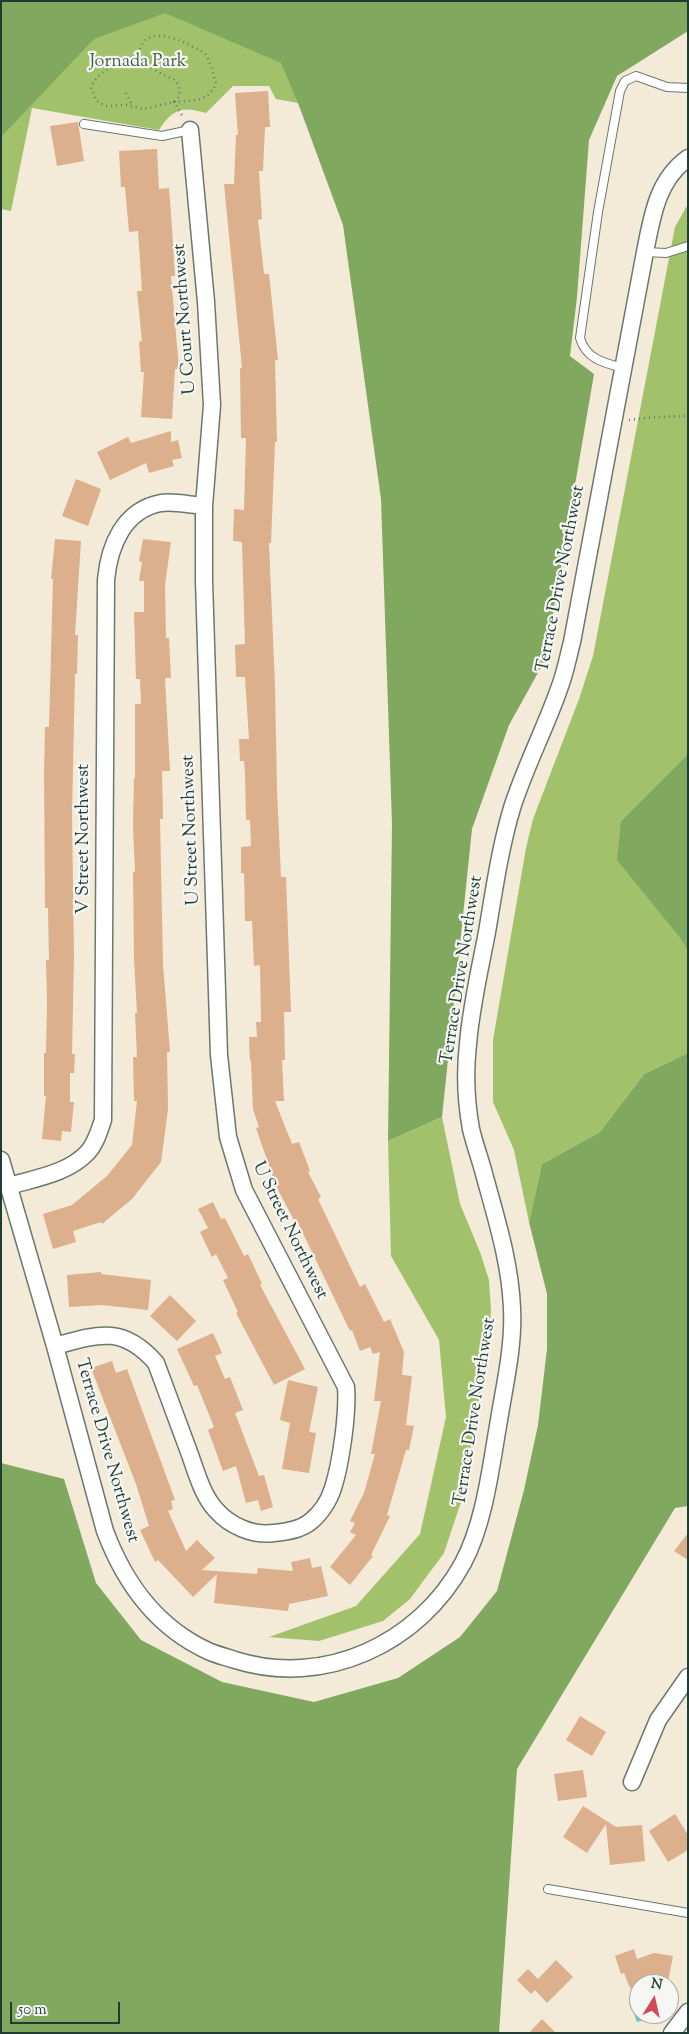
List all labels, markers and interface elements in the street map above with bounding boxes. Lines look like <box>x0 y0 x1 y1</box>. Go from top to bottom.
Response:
park label: Jornada Park <box>89 52 187 74</box>
street label: U Court Northwest <box>170 243 202 395</box>
street label: Terrace Drive Northwest <box>533 484 591 674</box>
street label: U Street Northwest <box>179 754 205 906</box>
street label: V Street Northwest <box>74 764 96 914</box>
street label: Terrace Drive Northwest <box>437 874 489 1066</box>
street label: U Street Northwest <box>246 1159 332 1303</box>
street label: Terrace Drive Northwest <box>450 1316 502 1508</box>
street label: Terrace Drive Northwest <box>69 1357 143 1545</box>
north arrow <box>629 1974 679 2024</box>
text: N <box>649 1974 664 1996</box>
scale bar <box>12 1992 122 2024</box>
text: 50 m <box>18 2000 47 2021</box>

